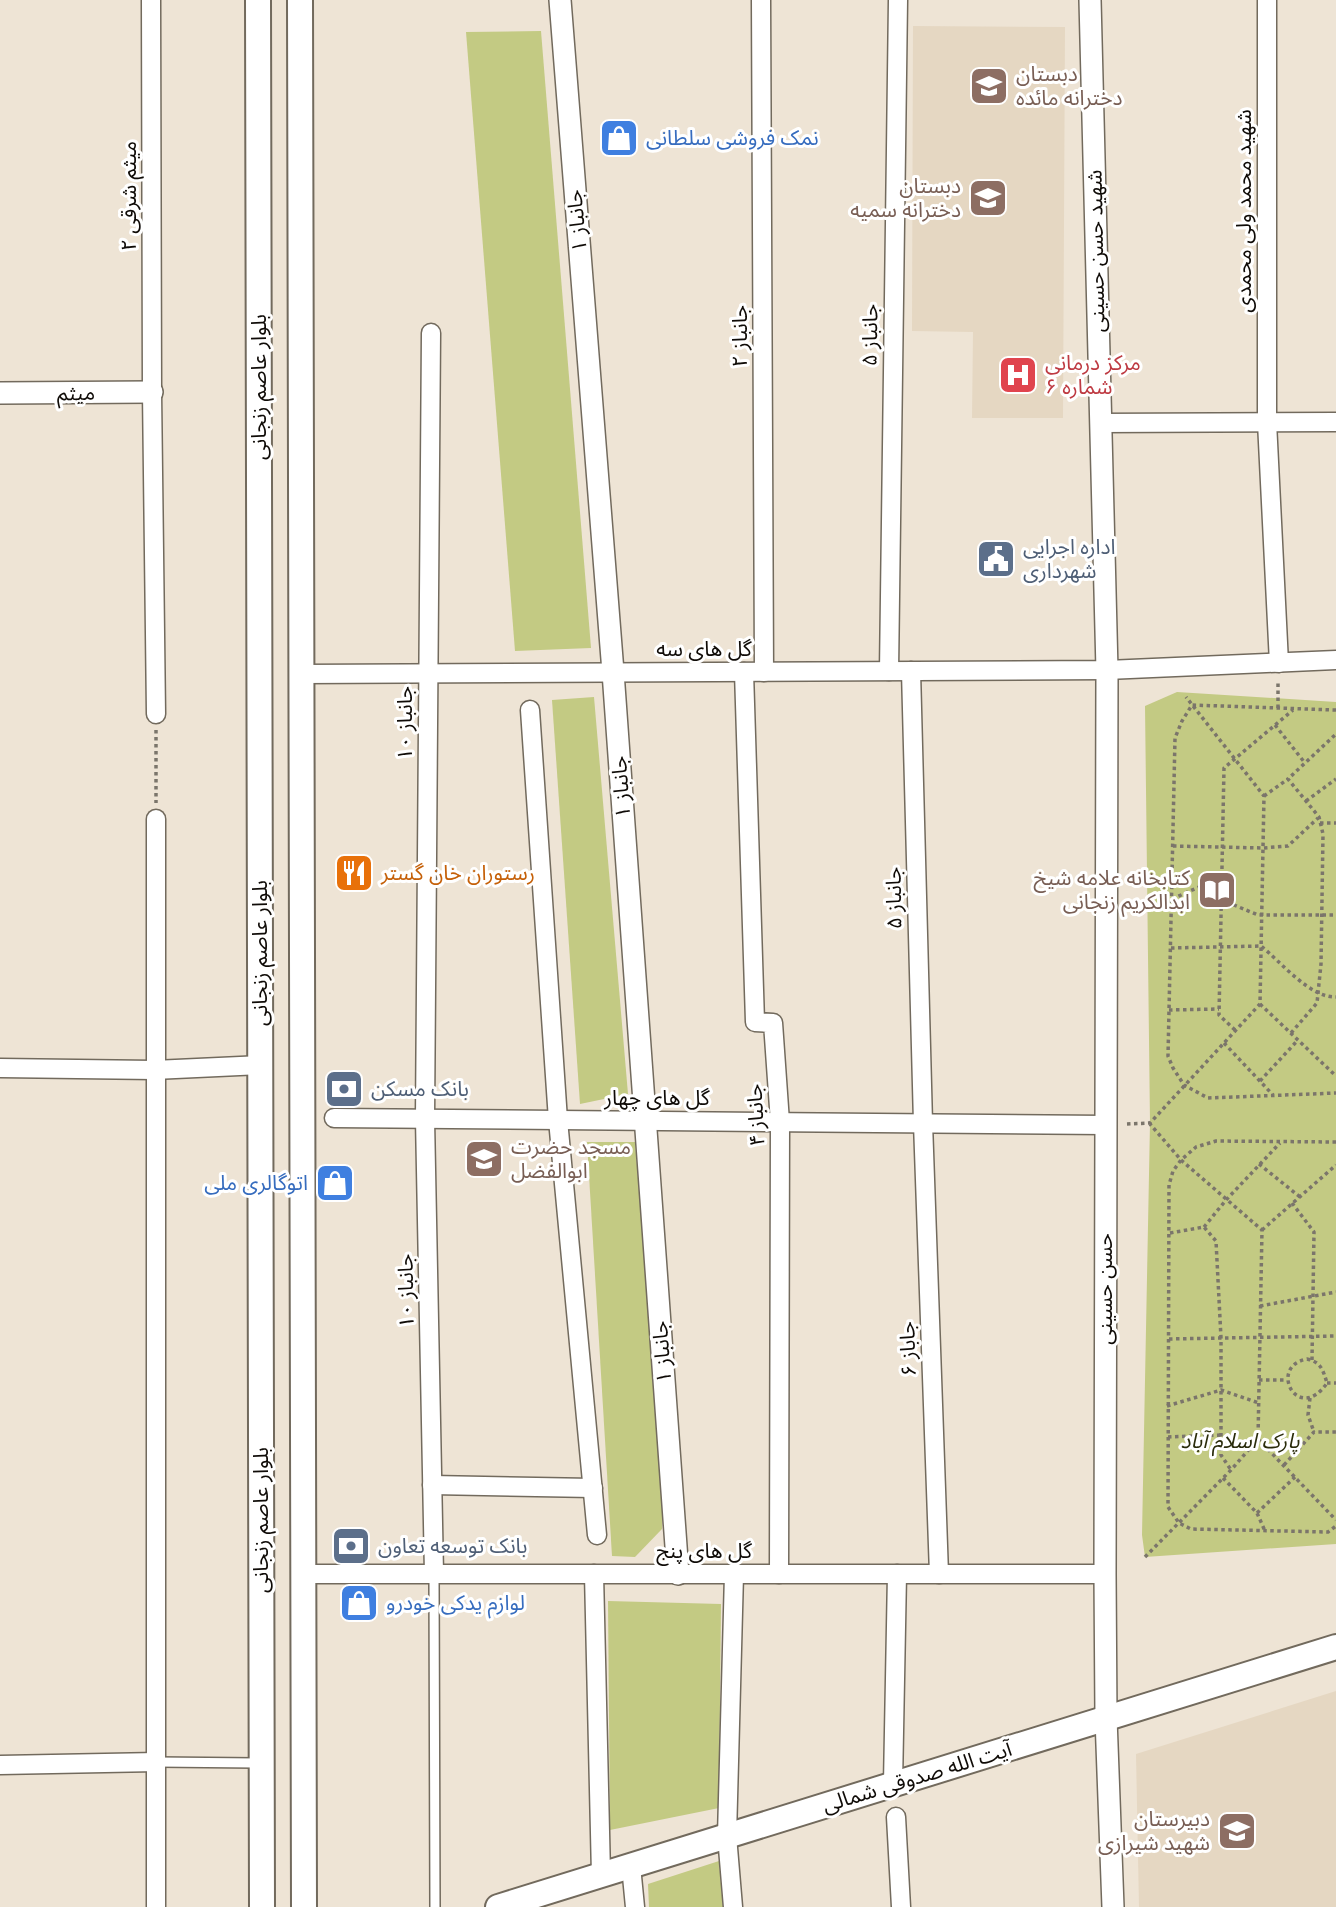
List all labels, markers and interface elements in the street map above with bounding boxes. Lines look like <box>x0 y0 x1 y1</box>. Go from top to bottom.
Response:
place label: دبستان دخترانه مائده <box>1016 62 1123 110</box>
school or university icon: دبستان دخترانه مائده <box>968 65 1010 107</box>
street label: شهید محمد ولی محمدی <box>1232 109 1256 313</box>
shop icon: نمک فروشی سلطانی <box>598 117 640 159</box>
place label: نمک فروشی سلطانی <box>646 126 819 150</box>
street label: میثم شرقی ۲ <box>117 141 144 251</box>
street label: شهید حسن حسینی <box>1083 169 1109 333</box>
place label: دبستان دخترانه سمیه <box>850 174 961 222</box>
school or university icon: دبستان دخترانه سمیه <box>967 177 1009 219</box>
street label: جانباز ۱ <box>562 189 592 253</box>
street label: جانباز ۵ <box>857 304 883 366</box>
street label: جانباز ۲ <box>728 305 752 367</box>
street label: بلوار عاصم زنجانی <box>247 314 274 460</box>
place label: مرکز درمانی شماره ۶ <box>1045 351 1141 399</box>
hospital icon: مرکز درمانی شماره ۶ <box>997 354 1039 396</box>
street label: میثم <box>57 381 96 408</box>
place label: اداره اجرایی شهرداری <box>1023 535 1116 583</box>
public building icon: اداره اجرایی شهرداری <box>975 538 1017 580</box>
street label: گل های سه <box>656 637 752 661</box>
street label: جانباز ۱۰ <box>393 686 417 760</box>
street label: جانباز ۱ <box>607 755 635 819</box>
restaurant icon: رستوران خان گستر <box>333 852 375 894</box>
place label: رستوران خان گستر <box>380 861 535 885</box>
place label: کتابخانه علامه شیخ ابدالکریم زنجانی <box>1034 866 1190 917</box>
street label: جانباز ۵ <box>881 867 907 929</box>
library icon: کتابخانه علامه شیخ ابدالکریم زنجانی <box>1196 869 1238 911</box>
street label: بلوار عاصم زنجانی <box>248 880 275 1026</box>
bank icon: بانک مسکن <box>323 1068 365 1110</box>
place label: بانک مسکن <box>371 1077 469 1101</box>
street label: جانباز ۴ <box>742 1083 770 1147</box>
street label: گل های چهار <box>603 1086 710 1111</box>
place label: مسجد حضرت ابوالفضل <box>511 1135 631 1183</box>
school or university icon: مسجد حضرت ابوالفضل <box>463 1138 505 1180</box>
shop icon: اتوگالری ملی <box>314 1162 356 1204</box>
place label: اتوگالری ملی <box>204 1171 308 1195</box>
street label: حسن حسینی <box>1093 1233 1117 1345</box>
street label: جانباز ۱۰ <box>393 1254 419 1328</box>
street label: جانباز ۱ <box>648 1320 676 1384</box>
street label: جاباز ۶ <box>895 1321 921 1377</box>
park label: پارک اسلام آباد <box>1180 1429 1300 1457</box>
street label: بلوار عاصم زنجانی <box>249 1447 276 1593</box>
bank icon: بانک توسعه تعاون <box>330 1525 372 1567</box>
place label: بانک توسعه تعاون <box>378 1534 527 1558</box>
street label: گل های پنج <box>656 1539 752 1566</box>
shop icon: لوازم یدکی خودرو <box>338 1582 380 1624</box>
place label: لوازم یدکی خودرو <box>386 1591 525 1619</box>
street label: آیت الله صدوقی شمالی <box>819 1736 1015 1817</box>
place label: دبیرستان شهید شیرازی <box>1098 1807 1210 1855</box>
school or university icon: دبیرستان شهید شیرازی <box>1216 1810 1258 1852</box>

